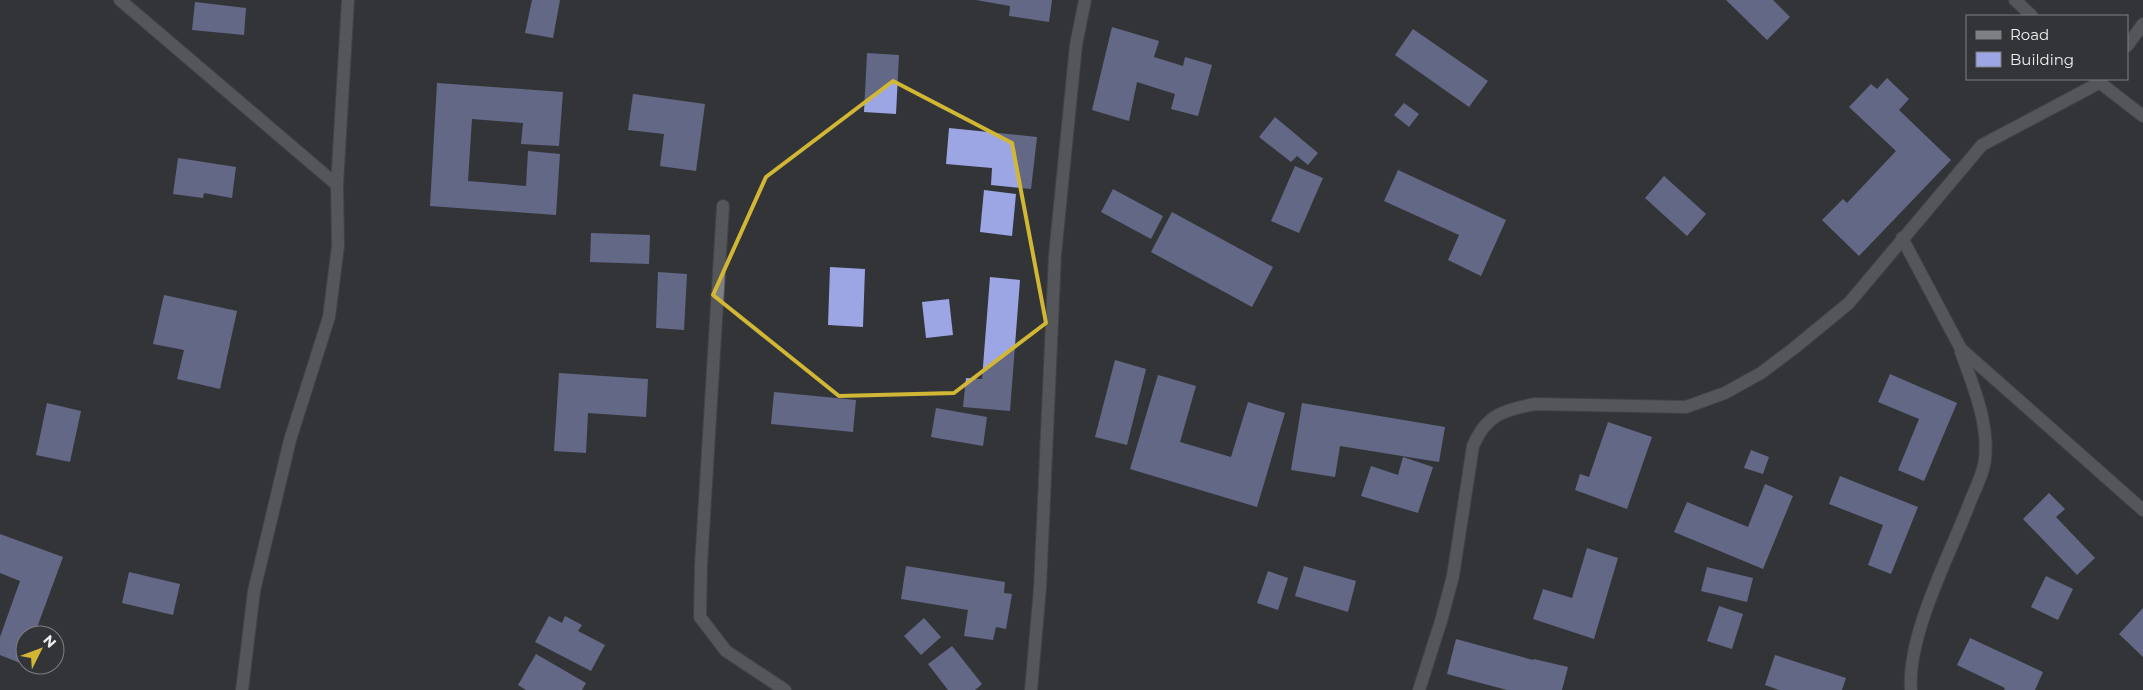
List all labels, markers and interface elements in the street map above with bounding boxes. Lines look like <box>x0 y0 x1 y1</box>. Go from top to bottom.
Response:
legend <box>1966 15 2128 80</box>
text: Road <box>2010 25 2049 44</box>
text: Building <box>2010 50 2074 69</box>
north arrow <box>15 625 65 675</box>
text: N <box>39 631 60 652</box>

